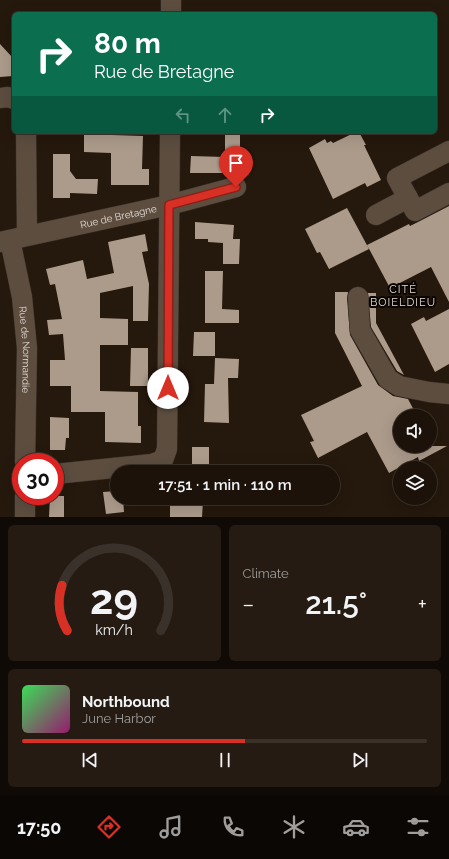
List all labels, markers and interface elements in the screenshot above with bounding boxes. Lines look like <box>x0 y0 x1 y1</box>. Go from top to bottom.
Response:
text: 80 m <box>94 27 161 60</box>
icon: right <box>28 28 80 80</box>
text: Rue de Bretagne <box>94 61 234 82</box>
icon: left <box>172 104 194 126</box>
icon: ahead <box>214 104 236 126</box>
icon: right <box>256 104 278 126</box>
pin <box>219 146 253 187</box>
icon: arrive <box>225 152 247 174</box>
street label: Rue de Bretagne <box>79 203 158 230</box>
district label: CITÉ BOIELDIEU <box>370 282 436 309</box>
street label: Rue de Normandie <box>17 306 32 393</box>
position arrow <box>147 367 189 409</box>
map controls <box>393 409 437 505</box>
button: sound <box>393 409 437 453</box>
speed limit sign: 30 <box>12 453 64 505</box>
button: layers <box>393 461 437 505</box>
text: 17:51 · 1 min · 110 m <box>158 476 292 494</box>
text: Climate <box>243 566 289 581</box>
text: 29 <box>90 575 138 624</box>
text: 21.5° <box>305 586 367 621</box>
text: − <box>243 591 254 617</box>
text: + <box>418 591 427 617</box>
text: km/h <box>95 622 133 638</box>
text: Northbound <box>82 693 170 711</box>
text: June Harbor <box>82 711 156 726</box>
icon: previous <box>79 749 101 771</box>
icon: pause <box>214 749 236 771</box>
icon: next <box>349 749 371 771</box>
icon: directions <box>95 813 123 841</box>
icon: music <box>157 813 185 841</box>
icon: phone <box>219 813 247 841</box>
icon: climate <box>280 813 308 841</box>
icon: car <box>342 813 370 841</box>
icon: filters <box>404 813 432 841</box>
text: 17:50 <box>17 817 61 838</box>

